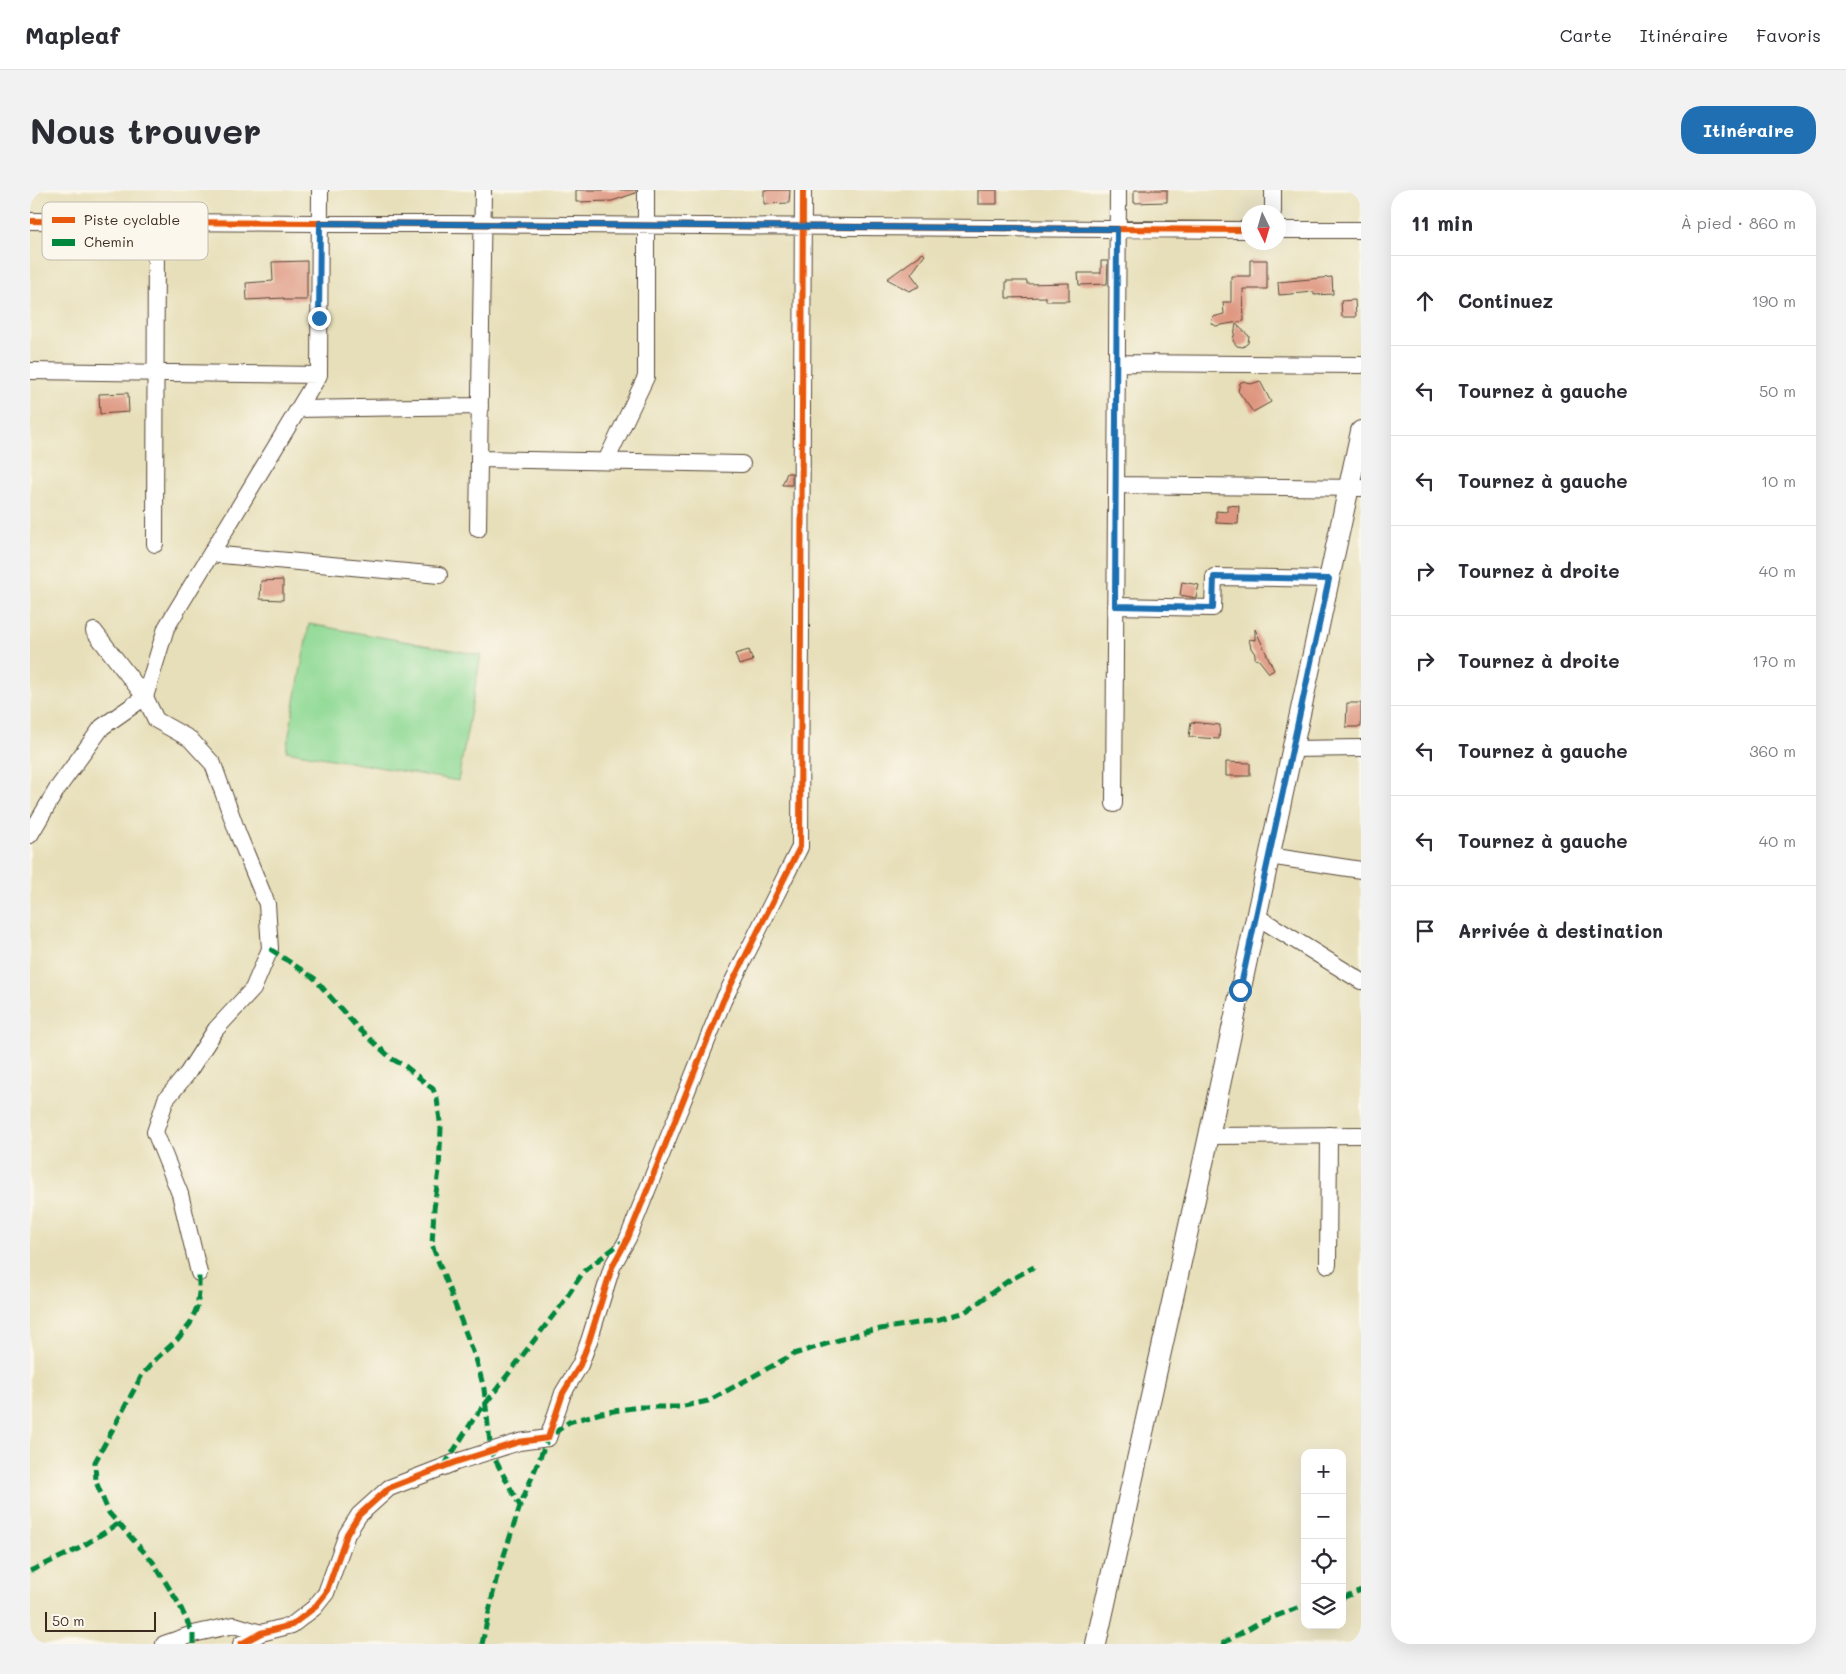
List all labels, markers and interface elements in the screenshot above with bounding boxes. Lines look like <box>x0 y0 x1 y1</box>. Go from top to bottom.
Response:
text: Mapleaf <box>25 19 120 50</box>
text: Carte <box>1560 23 1612 47</box>
text: Itinéraire <box>1640 23 1728 47</box>
text: Favoris <box>1756 23 1821 47</box>
button: Itinéraire <box>1681 106 1816 154</box>
text: Nous trouver <box>30 107 261 153</box>
legend <box>42 202 208 260</box>
north arrow <box>1241 205 1286 250</box>
text: 11 min <box>1411 209 1473 236</box>
text: Piste cyclable <box>84 210 180 229</box>
text: À pied · 860 m <box>1681 212 1796 233</box>
text: Chemin <box>84 232 134 251</box>
icon: ahead <box>1411 287 1439 315</box>
text: Continuez <box>1458 288 1553 313</box>
text: 190 m <box>1752 290 1796 311</box>
route end <box>308 307 331 330</box>
icon: left <box>1411 377 1439 405</box>
text: Tournez à gauche <box>1458 378 1627 403</box>
text: 50 m <box>1759 380 1796 401</box>
icon: left <box>1411 467 1439 495</box>
text: Tournez à gauche <box>1458 468 1627 493</box>
text: 10 m <box>1761 470 1796 491</box>
icon: right <box>1411 557 1439 585</box>
text: Tournez à droite <box>1458 558 1620 583</box>
text: 40 m <box>1759 560 1796 581</box>
icon: right <box>1411 647 1439 675</box>
text: Tournez à droite <box>1458 648 1620 673</box>
text: 170 m <box>1752 650 1796 671</box>
icon: left <box>1411 737 1439 765</box>
text: Tournez à gauche <box>1458 738 1627 763</box>
text: 360 m <box>1749 740 1796 761</box>
icon: left <box>1411 827 1439 855</box>
text: Tournez à gauche <box>1458 828 1627 853</box>
text: 40 m <box>1759 830 1796 851</box>
icon: arrive <box>1411 917 1439 945</box>
text: Arrivée à destination <box>1458 918 1663 943</box>
route start <box>1229 979 1252 1002</box>
map controls <box>1301 1449 1346 1629</box>
button: + <box>1301 1449 1346 1494</box>
button: − <box>1301 1494 1346 1539</box>
button: locate <box>1301 1539 1346 1584</box>
button: layers <box>1301 1584 1346 1629</box>
scale bar <box>45 1609 156 1632</box>
text: 50 m <box>52 1611 84 1630</box>

